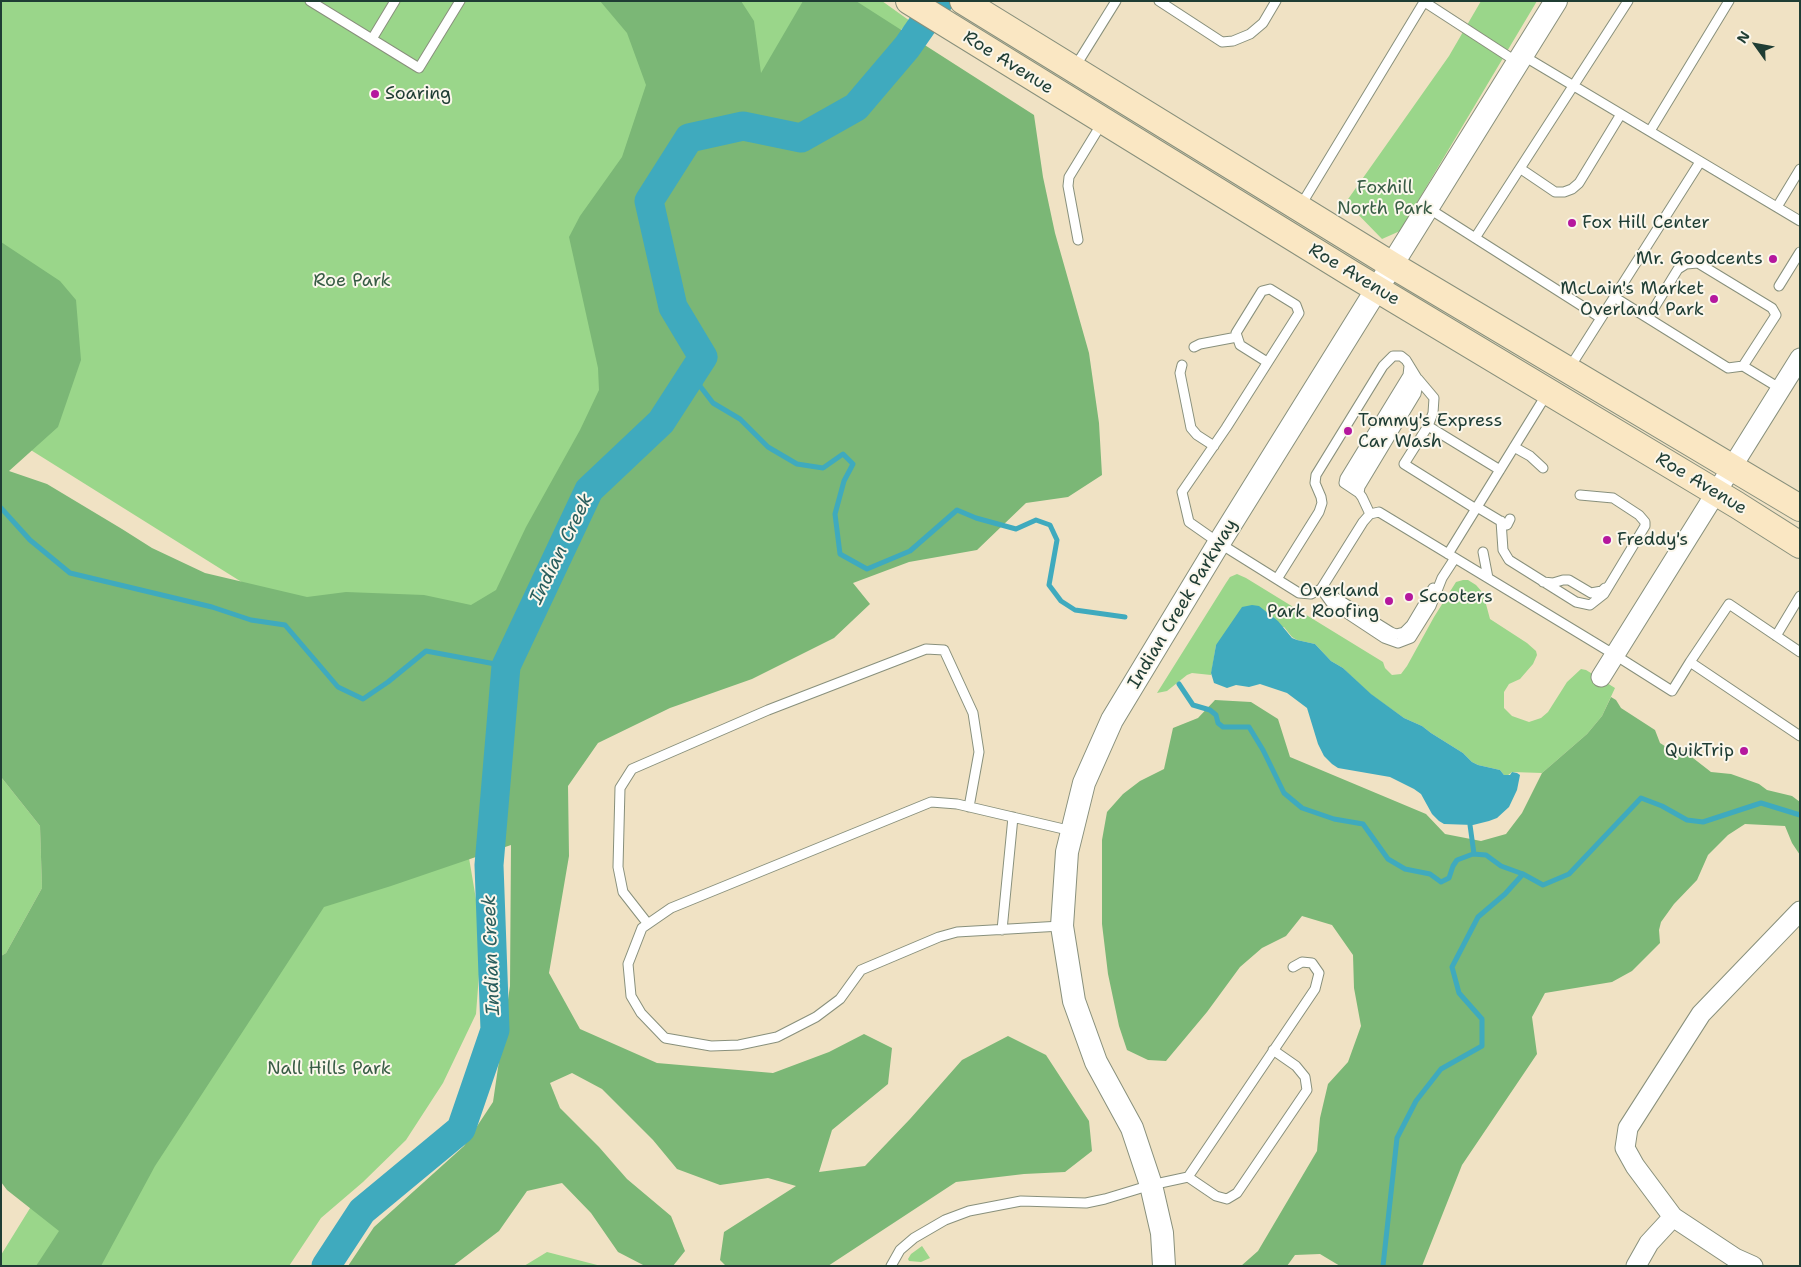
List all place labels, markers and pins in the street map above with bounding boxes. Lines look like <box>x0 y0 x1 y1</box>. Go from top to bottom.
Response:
place label: Soaring <box>385 83 451 105</box>
marker: Soaring <box>369 88 381 100</box>
place label: Fox Hill Center <box>1582 212 1710 234</box>
marker: Fox Hill Center <box>1566 217 1578 229</box>
place label: Mr. Goodcents <box>1636 248 1763 270</box>
marker: Mr. Goodcents <box>1767 253 1779 265</box>
place label: McLain's Market Overland Park <box>1560 278 1704 320</box>
marker: McLain's Market Overland Park <box>1708 293 1720 305</box>
place label: Tommy's Express Car Wash <box>1358 410 1502 452</box>
marker: Tommy's Express Car Wash <box>1342 425 1354 437</box>
place label: Freddy's <box>1617 529 1688 551</box>
marker: Freddy's <box>1601 534 1613 546</box>
place label: Overland Park Roofing <box>1267 580 1379 622</box>
place label: Scooters <box>1419 586 1493 608</box>
marker: Scooters <box>1403 591 1415 603</box>
marker: Overland Park Roofing <box>1383 595 1395 607</box>
place label: QuikTrip <box>1665 740 1734 762</box>
marker: QuikTrip <box>1738 745 1750 757</box>

